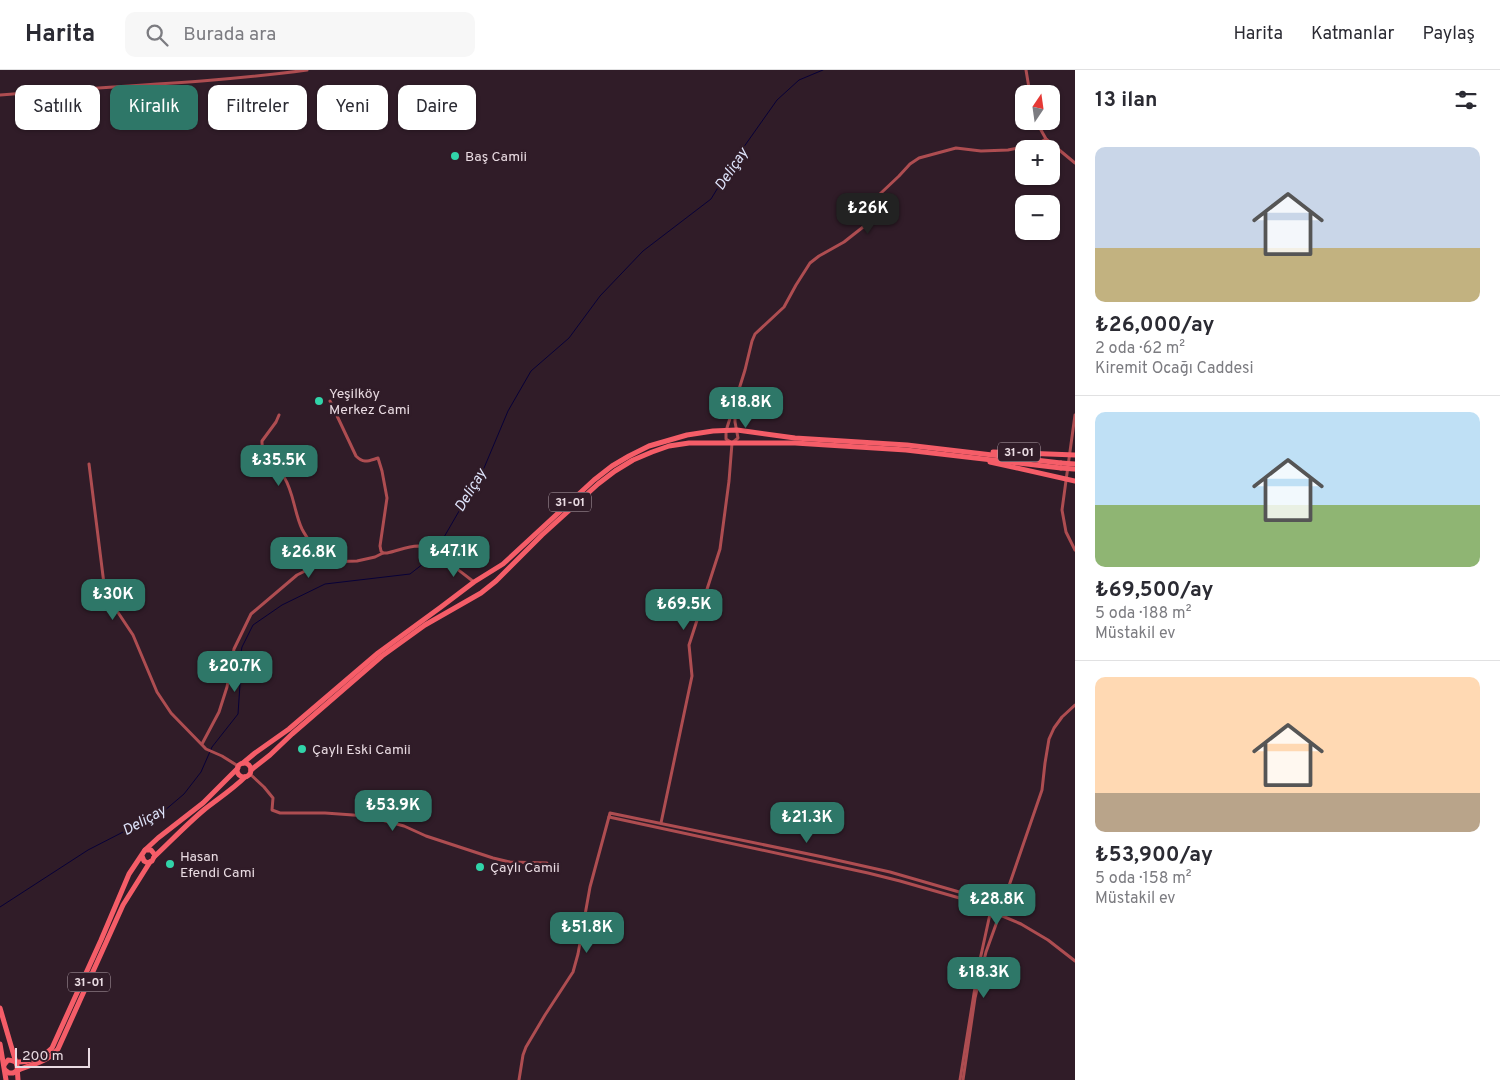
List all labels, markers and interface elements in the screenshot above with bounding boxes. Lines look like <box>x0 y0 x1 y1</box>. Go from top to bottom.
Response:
search box <box>125 12 475 57</box>
text: Harita <box>25 20 95 50</box>
icon: search <box>143 21 171 49</box>
text: Burada ara <box>183 23 276 47</box>
text: Harita <box>1234 23 1283 46</box>
text: Katmanlar <box>1311 23 1394 46</box>
text: Paylaş <box>1422 23 1475 46</box>
chip: Satılık <box>15 85 100 130</box>
chip: Kiralık <box>110 85 198 130</box>
chip: Filtreler <box>208 85 307 130</box>
chip: Yeni <box>317 85 388 130</box>
chip: Daire <box>398 85 476 130</box>
north arrow <box>1015 85 1060 130</box>
map controls <box>1015 85 1060 240</box>
icon: filters <box>1452 86 1480 114</box>
text: 13 ilan <box>1095 87 1158 114</box>
button: + <box>1015 140 1060 185</box>
water label: Deliçay <box>711 144 754 195</box>
place label: Baş Camii <box>465 149 527 166</box>
marker: Baş Camii <box>449 150 461 162</box>
icon: home <box>1243 179 1333 269</box>
pin: ₺26K <box>838 192 898 235</box>
button: − <box>1015 195 1060 240</box>
text: ₺26K <box>847 199 889 219</box>
text: ₺26,000/ay <box>1095 312 1215 339</box>
text: 2 oda · 62 m² <box>1095 339 1185 359</box>
text: Kiremit Ocağı Caddesi <box>1095 359 1254 379</box>
place label: Yeşilköy Merkez Cami <box>329 386 410 419</box>
pin: ₺18.8K <box>705 386 787 429</box>
text: ₺18.8K <box>720 393 772 413</box>
marker: Yeşilköy Merkez Cami <box>313 395 325 407</box>
road number: 31-01 <box>998 442 1040 462</box>
pin: ₺35.5K <box>238 444 320 487</box>
icon: home <box>1243 445 1333 535</box>
text: ₺35.5K <box>252 451 306 471</box>
water label: Deliçay <box>451 465 492 516</box>
road number: 31-01 <box>549 492 591 512</box>
pin: ₺26.8K <box>268 536 350 579</box>
pin: ₺47.1K <box>413 536 495 578</box>
text: ₺47.1K <box>430 542 478 562</box>
text: ₺26.8K <box>281 543 337 563</box>
text: ₺69,500/ay <box>1095 577 1214 604</box>
pin: ₺30K <box>83 578 143 621</box>
text: ₺30K <box>92 585 134 605</box>
pin: ₺69.5K <box>643 588 725 631</box>
text: ₺69.5K <box>656 595 712 615</box>
text: 5 oda · 188 m² <box>1095 604 1191 624</box>
text: Müstakil ev <box>1095 624 1176 644</box>
pin: ₺20.7K <box>194 650 276 693</box>
text: ₺20.7K <box>208 657 262 677</box>
icon: home <box>1243 710 1333 800</box>
place label: Çaylı Eski Camii <box>312 742 411 759</box>
marker: Çaylı Eski Camii <box>296 743 308 755</box>
pin: ₺53.9K <box>352 790 434 832</box>
text: ₺53.9K <box>366 796 420 816</box>
water label: Deliçay <box>119 801 171 841</box>
pin: ₺21.3K <box>766 802 848 844</box>
text: ₺21.3K <box>781 808 833 828</box>
text: ₺53,900/ay <box>1095 842 1213 869</box>
place label: Hasan Efendi Cami <box>180 849 255 882</box>
marker: Hasan Efendi Cami <box>164 858 176 870</box>
place label: Çaylı Camii <box>490 860 560 877</box>
marker: Çaylı Camii <box>474 861 486 873</box>
text: 5 oda · 158 m² <box>1095 869 1192 889</box>
pin: ₺28.8K <box>956 884 1038 926</box>
text: Müstakil ev <box>1095 889 1176 909</box>
text: ₺28.8K <box>969 890 1025 910</box>
pin: ₺51.8K <box>546 912 628 954</box>
text: ₺51.8K <box>561 918 613 938</box>
pin: ₺18.3K <box>943 956 1025 999</box>
text: ₺18.3K <box>958 963 1010 983</box>
road number: 31-01 <box>68 972 110 992</box>
scale bar <box>15 1045 90 1068</box>
text: 200 m <box>22 1048 64 1065</box>

